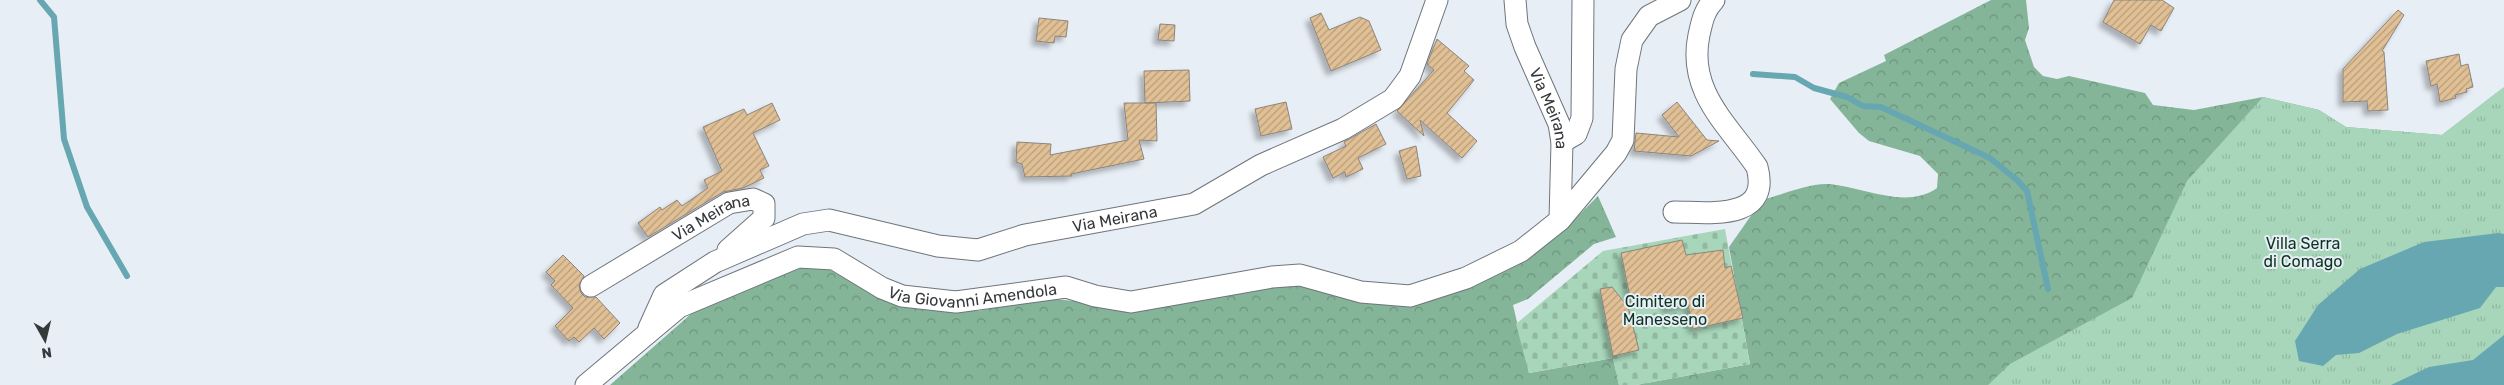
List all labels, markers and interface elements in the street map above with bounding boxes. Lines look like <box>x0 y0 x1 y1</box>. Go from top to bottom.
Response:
street label: Via Meirana <box>1525 65 1571 149</box>
street label: Via Meirana <box>669 191 751 245</box>
street label: Via Meirana <box>1071 202 1159 236</box>
park label: Villa Serra di Comago <box>2264 234 2342 271</box>
street label: Via Giovanni Amendola <box>885 279 1058 312</box>
park label: Cimitero di Manesseno <box>1623 292 1707 329</box>
north arrow <box>20 315 70 365</box>
text: N <box>41 343 53 361</box>

